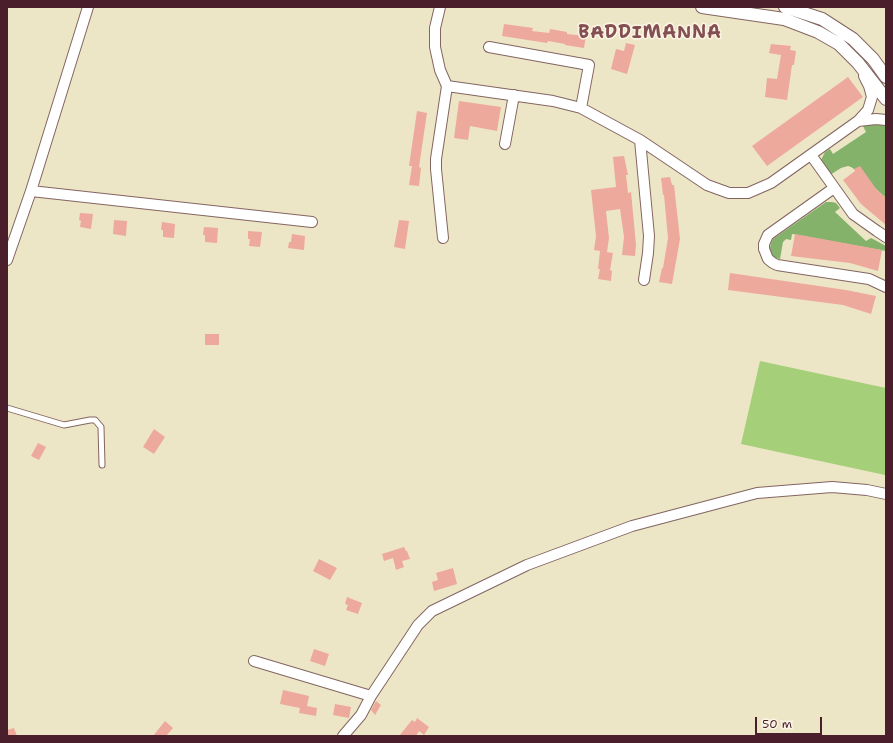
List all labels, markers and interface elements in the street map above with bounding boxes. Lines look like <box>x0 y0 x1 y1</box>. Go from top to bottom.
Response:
district label: BADDIMANNA <box>578 22 722 44</box>
scale bar <box>757 709 824 735</box>
text: 50 m <box>762 716 792 732</box>

